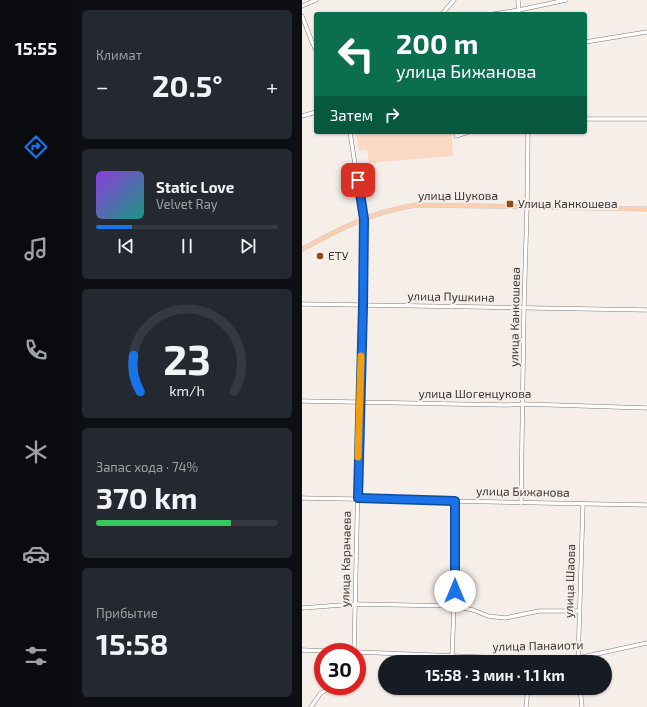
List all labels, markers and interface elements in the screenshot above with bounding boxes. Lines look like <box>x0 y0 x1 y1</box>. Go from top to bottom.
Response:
text: 200 m <box>396 26 478 60</box>
icon: left <box>330 28 382 80</box>
text: 15:55 <box>15 37 57 59</box>
text: Климат <box>96 47 142 63</box>
text: улица Бижанова <box>396 60 536 82</box>
text: 20.5° <box>152 67 223 103</box>
text: − <box>96 73 109 99</box>
text: + <box>266 73 278 99</box>
icon: right <box>381 104 403 126</box>
text: Затем <box>330 106 373 124</box>
icon: directions <box>22 133 50 161</box>
pin <box>341 163 375 197</box>
icon: arrive <box>347 169 369 191</box>
text: Static Love <box>156 178 234 196</box>
street label: улица Шукова <box>418 188 498 203</box>
text: Velvet Ray <box>156 196 218 212</box>
place label: Улица Канкошева <box>518 196 618 210</box>
marker: Улица Канкошева <box>505 199 515 209</box>
icon: music <box>22 235 50 263</box>
icon: previous <box>115 235 137 257</box>
icon: pause <box>176 235 198 257</box>
icon: next <box>237 235 259 257</box>
place label: ЕТУ <box>328 248 349 262</box>
marker: ЕТУ <box>315 251 325 261</box>
street label: улица Канкошева <box>506 267 523 367</box>
street label: улица Пушкина <box>407 288 495 305</box>
text: 23 <box>163 332 211 382</box>
icon: phone <box>22 336 50 364</box>
text: km/h <box>169 381 205 398</box>
street label: улица Шогенцукова <box>419 386 532 401</box>
icon: climate <box>22 438 50 466</box>
text: Запас хода · 74% <box>96 459 198 475</box>
text: 370 km <box>96 479 197 515</box>
street label: улица Бижанова <box>476 483 570 500</box>
street label: улица Карачаева <box>337 511 354 607</box>
icon: car <box>22 540 50 568</box>
street label: улица Шаова <box>561 544 578 618</box>
position arrow <box>434 570 476 612</box>
text: Прибытие <box>96 605 158 621</box>
text: 15:58 <box>96 625 168 661</box>
street label: улица Панаиоти <box>492 637 584 654</box>
icon: filters <box>22 642 50 670</box>
speed limit sign: 30 <box>314 643 366 695</box>
text: 15:58 · 3 мин · 1.1 km <box>425 666 565 684</box>

